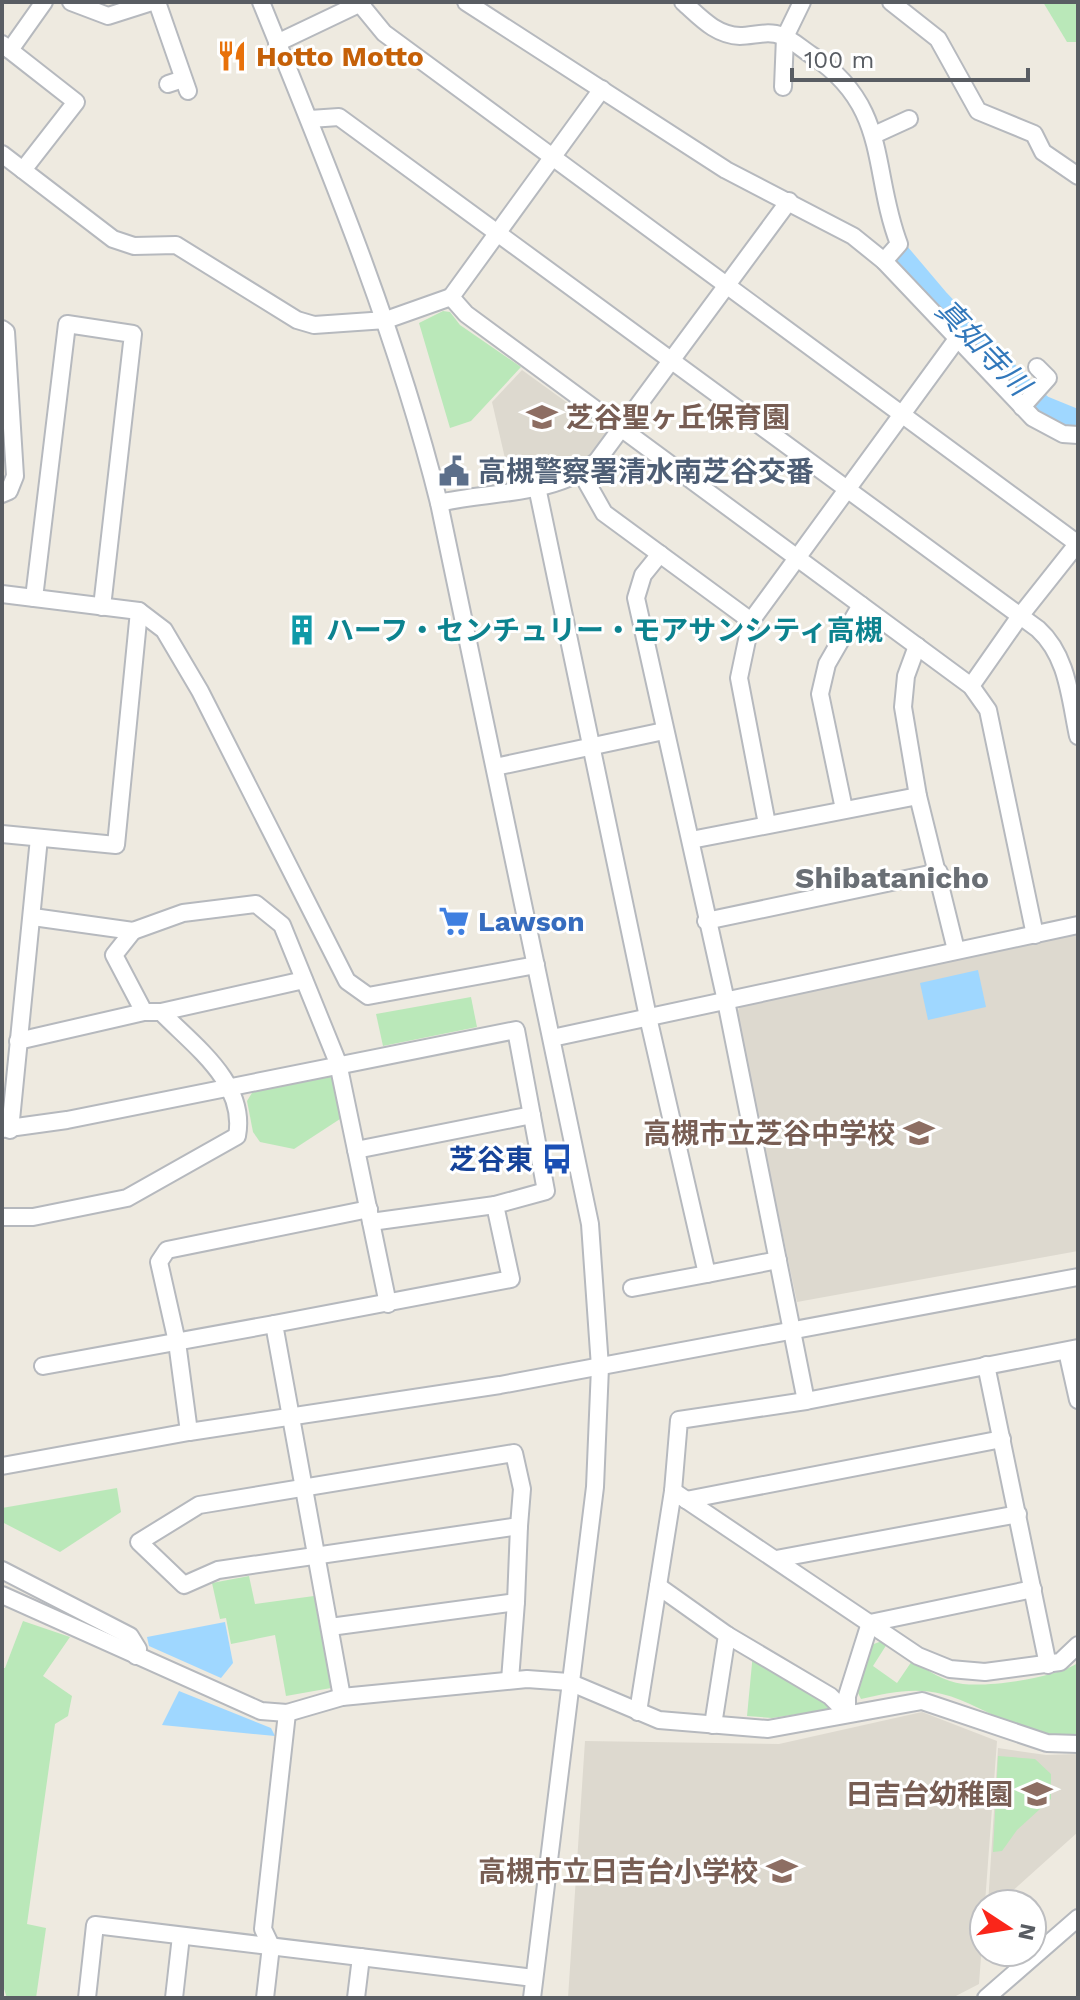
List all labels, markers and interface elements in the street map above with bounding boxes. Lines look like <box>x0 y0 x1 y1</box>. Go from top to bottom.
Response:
scale bar <box>792 32 1028 82</box>
restaurant icon: Hotto Motto <box>215 39 249 73</box>
place label: Hotto Motto <box>256 40 424 73</box>
text: 100 m <box>804 46 874 74</box>
water label: 真如寺川 <box>929 292 1039 404</box>
school or university icon: 芝谷聖ヶ丘保育園 <box>525 400 559 434</box>
place label: 芝谷聖ヶ丘保育園 <box>566 401 790 434</box>
public building icon: 高槻警察署清水南芝谷交番 <box>437 454 471 488</box>
place label: 高槻警察署清水南芝谷交番 <box>478 455 814 488</box>
building icon: ハーフ・センチュリー・モアサンシティ高槻 <box>285 613 319 647</box>
place label: ハーフ・センチュリー・モアサンシティ高槻 <box>326 614 883 647</box>
district label: Shibatanicho <box>795 860 989 895</box>
supermarket icon: Lawson <box>437 904 471 938</box>
place label: Lawson <box>478 905 585 938</box>
school or university icon: 高槻市立芝谷中学校 <box>902 1116 936 1150</box>
place label: 高槻市立芝谷中学校 <box>643 1117 895 1150</box>
bus stop icon: 芝谷東 <box>540 1142 574 1176</box>
place label: 芝谷東 <box>449 1143 533 1176</box>
school or university icon: 日吉台幼稚園 <box>1020 1777 1054 1811</box>
place label: 日吉台幼稚園 <box>845 1778 1013 1811</box>
school or university icon: 高槻市立日吉台小学校 <box>765 1854 799 1888</box>
place label: 高槻市立日吉台小学校 <box>478 1855 758 1888</box>
north arrow <box>968 1888 1048 1968</box>
text: N <box>1013 1921 1041 1943</box>

